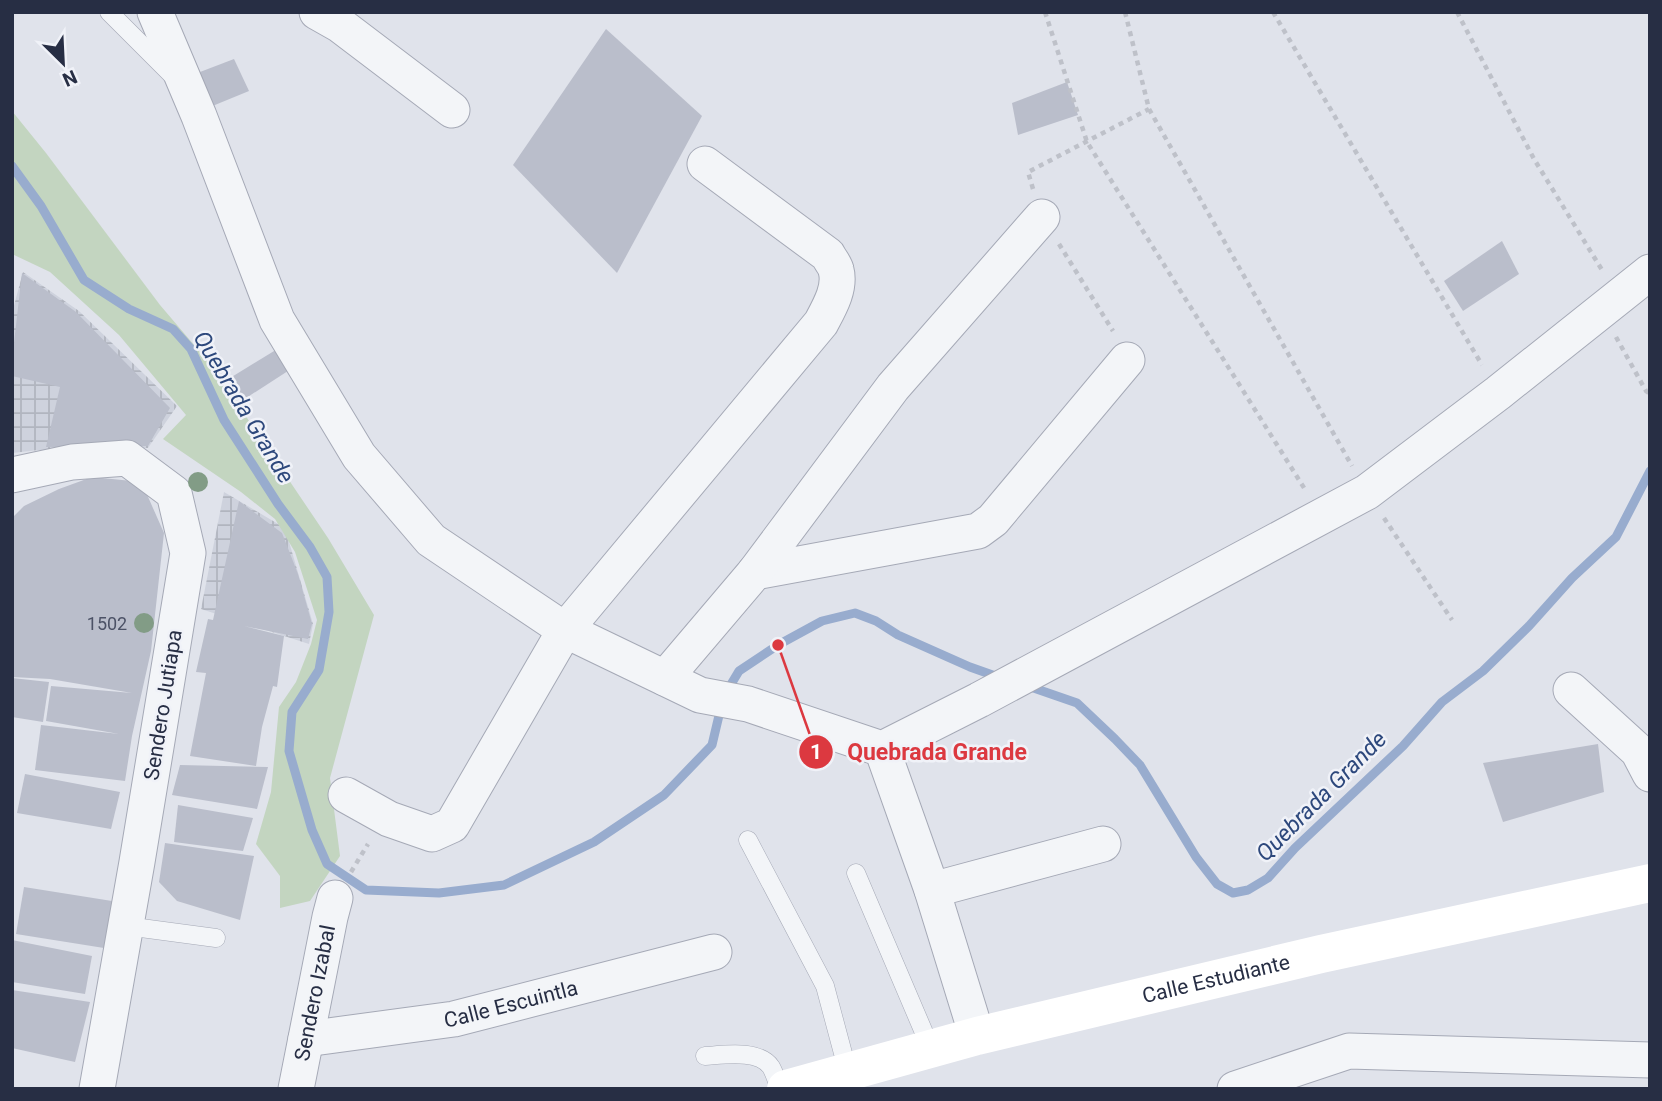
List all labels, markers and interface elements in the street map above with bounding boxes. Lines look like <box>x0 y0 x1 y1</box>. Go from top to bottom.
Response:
north arrow <box>28 28 98 98</box>
text: N <box>59 65 81 91</box>
water label: Quebrada Grande <box>188 326 300 488</box>
house number: 1502 <box>87 613 127 634</box>
street label: Sendero Jutiapa <box>139 628 187 782</box>
water label: Quebrada Grande <box>1251 726 1392 867</box>
callout: Quebrada Grande <box>798 730 1041 774</box>
text: Quebrada Grande <box>847 739 1027 766</box>
text: 1 <box>810 740 822 764</box>
street label: Sendero Izabal <box>290 923 340 1063</box>
street label: Calle Estudiante <box>1140 950 1292 1008</box>
street label: Calle Escuintla <box>443 976 580 1032</box>

